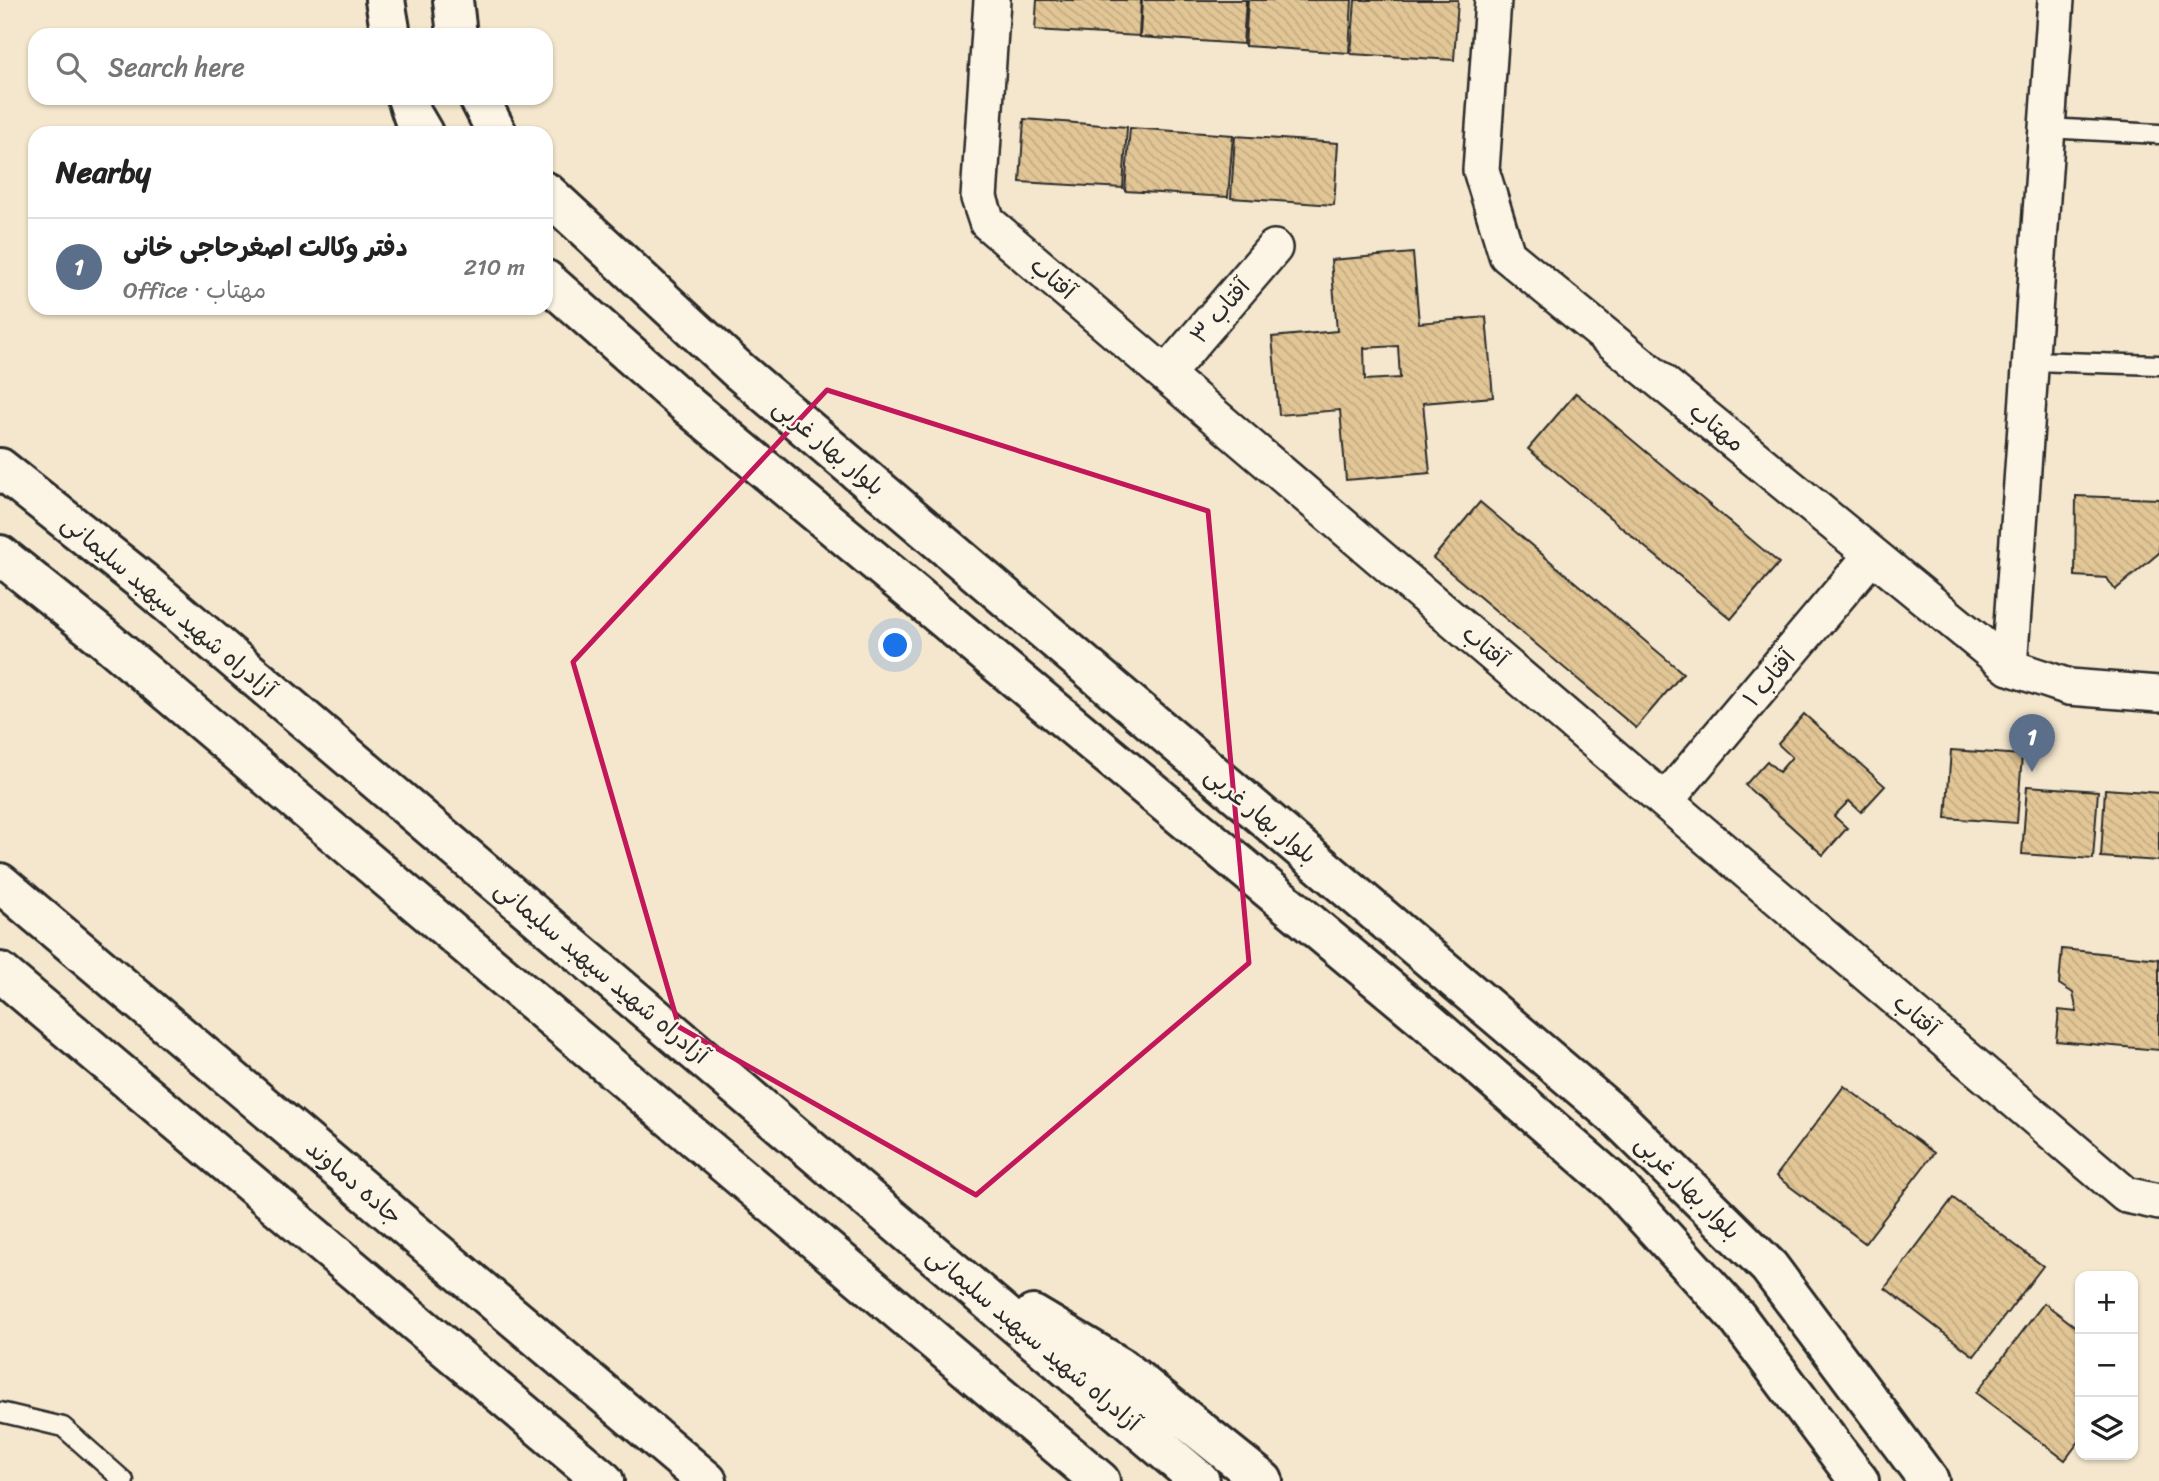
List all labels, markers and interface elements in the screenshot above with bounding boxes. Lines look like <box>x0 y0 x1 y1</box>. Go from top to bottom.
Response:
search box <box>28 28 553 105</box>
text: Search here <box>108 44 245 90</box>
icon: search <box>52 48 90 86</box>
text: Nearby <box>56 145 151 199</box>
text: دفتر وکالت اصغرحاجی خانی <box>123 224 408 270</box>
street label: آفتاب <box>1020 246 1087 311</box>
text: 1 <box>74 247 84 288</box>
text: 210 m <box>464 247 525 288</box>
street label: آفتاب ۳ <box>1179 267 1262 354</box>
text: Office · مهتاب <box>123 270 266 311</box>
street label: بلوار بهار غربی <box>763 387 895 507</box>
street label: مهتاب <box>1679 391 1755 463</box>
street label: آزادراه شهید سپهبد سلیمانی <box>52 503 287 710</box>
street label: آفتاب <box>1452 614 1519 679</box>
your location <box>878 628 912 662</box>
street label: آفتاب ۱ <box>1732 639 1807 717</box>
pin: 1 <box>2009 714 2055 772</box>
street label: بلوار بهار غربی <box>1195 755 1327 875</box>
street label: آزادراه شهید سپهبد سلیمانی <box>485 869 720 1076</box>
street label: آفتاب <box>1883 983 1950 1048</box>
street label: بلوار بهار غربی <box>1625 1124 1751 1250</box>
street label: جاده دماوند <box>296 1128 412 1236</box>
street label: آزادراه شهید سپهبد سلیمانی <box>917 1236 1152 1443</box>
map controls <box>2075 1271 2138 1460</box>
button: + <box>2075 1271 2138 1334</box>
button: − <box>2075 1334 2138 1397</box>
button: layers <box>2075 1397 2138 1460</box>

